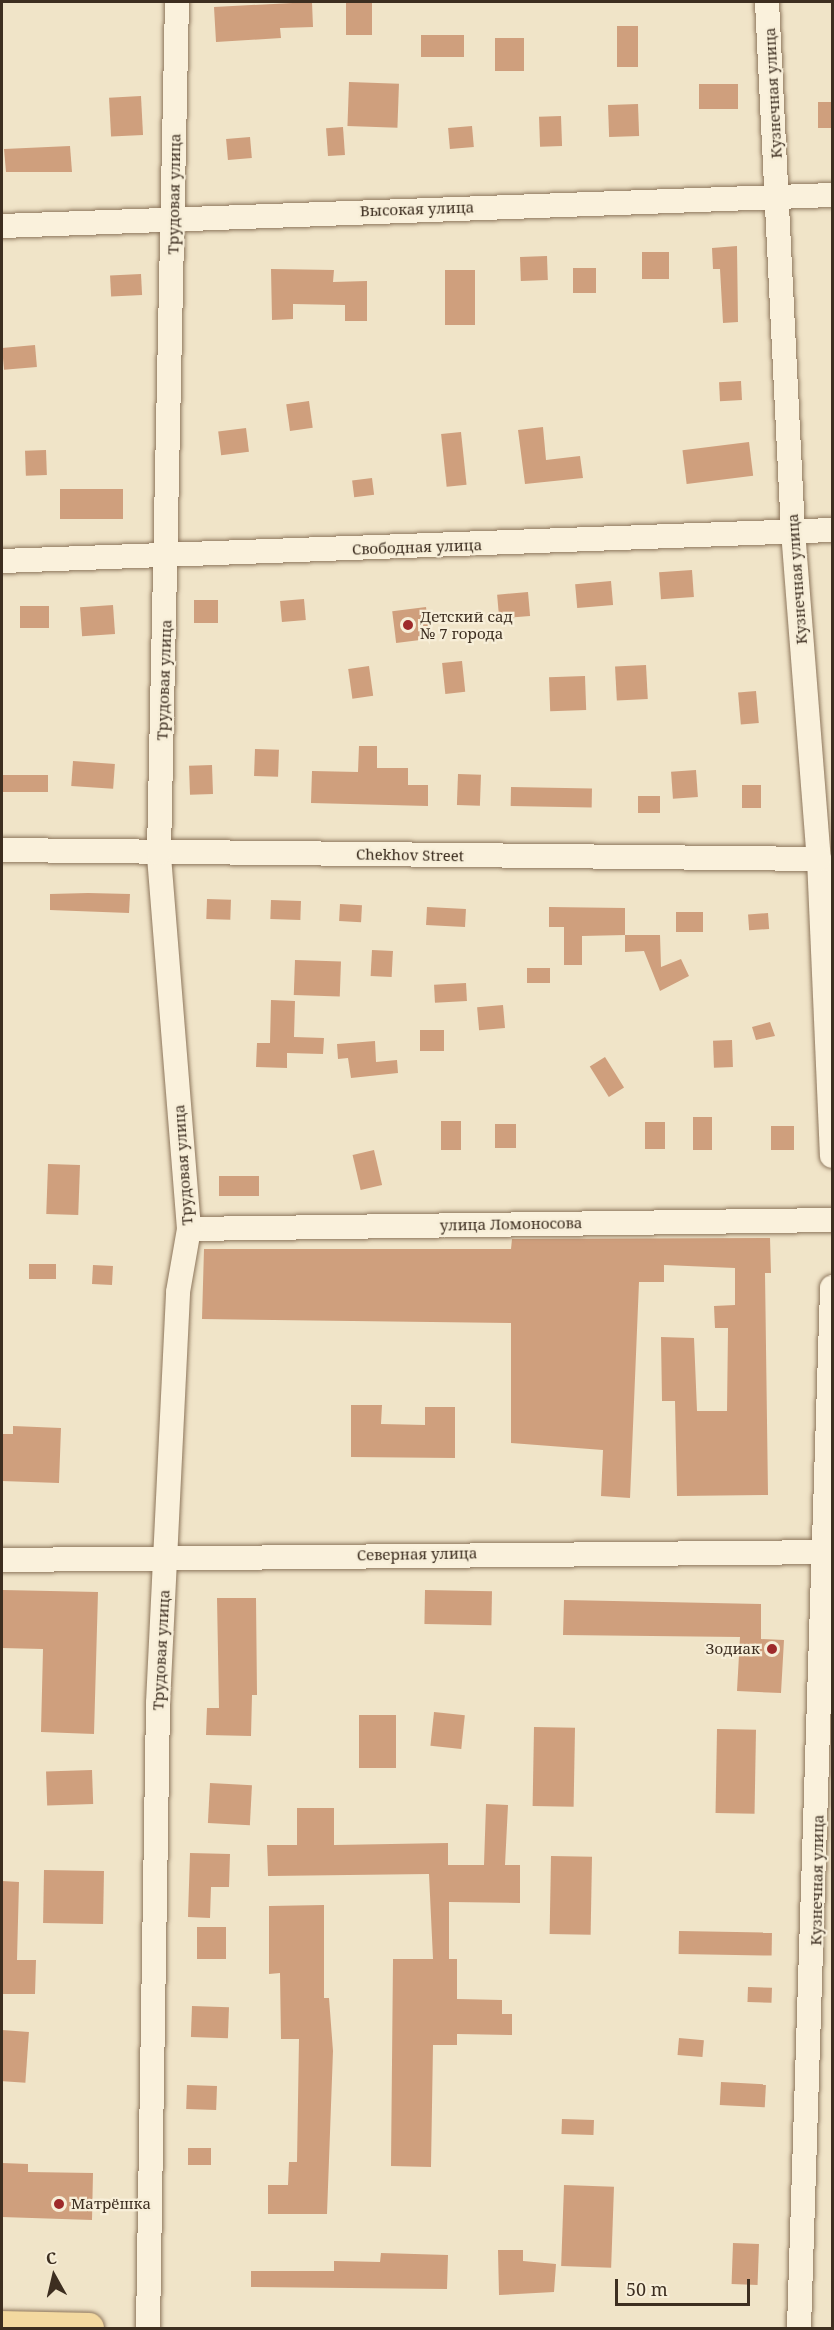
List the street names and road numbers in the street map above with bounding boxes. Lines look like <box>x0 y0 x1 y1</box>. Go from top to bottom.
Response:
street label: Кузнечная улица <box>761 27 785 159</box>
street label: Трудовая улица <box>164 133 184 255</box>
street label: Высокая улица <box>360 198 474 220</box>
street label: Кузнечная улица <box>783 513 811 645</box>
street label: Свободная улица <box>352 536 482 558</box>
street label: Трудовая улица <box>153 619 175 741</box>
street label: Chekhov Street <box>356 845 464 865</box>
street label: Трудовая улица <box>170 1104 196 1226</box>
street label: улица Ломоносова <box>440 1214 582 1234</box>
street label: Северная улица <box>357 1544 477 1564</box>
street label: Трудовая улица <box>149 1589 173 1711</box>
street label: Кузнечная улица <box>807 1814 827 1946</box>

